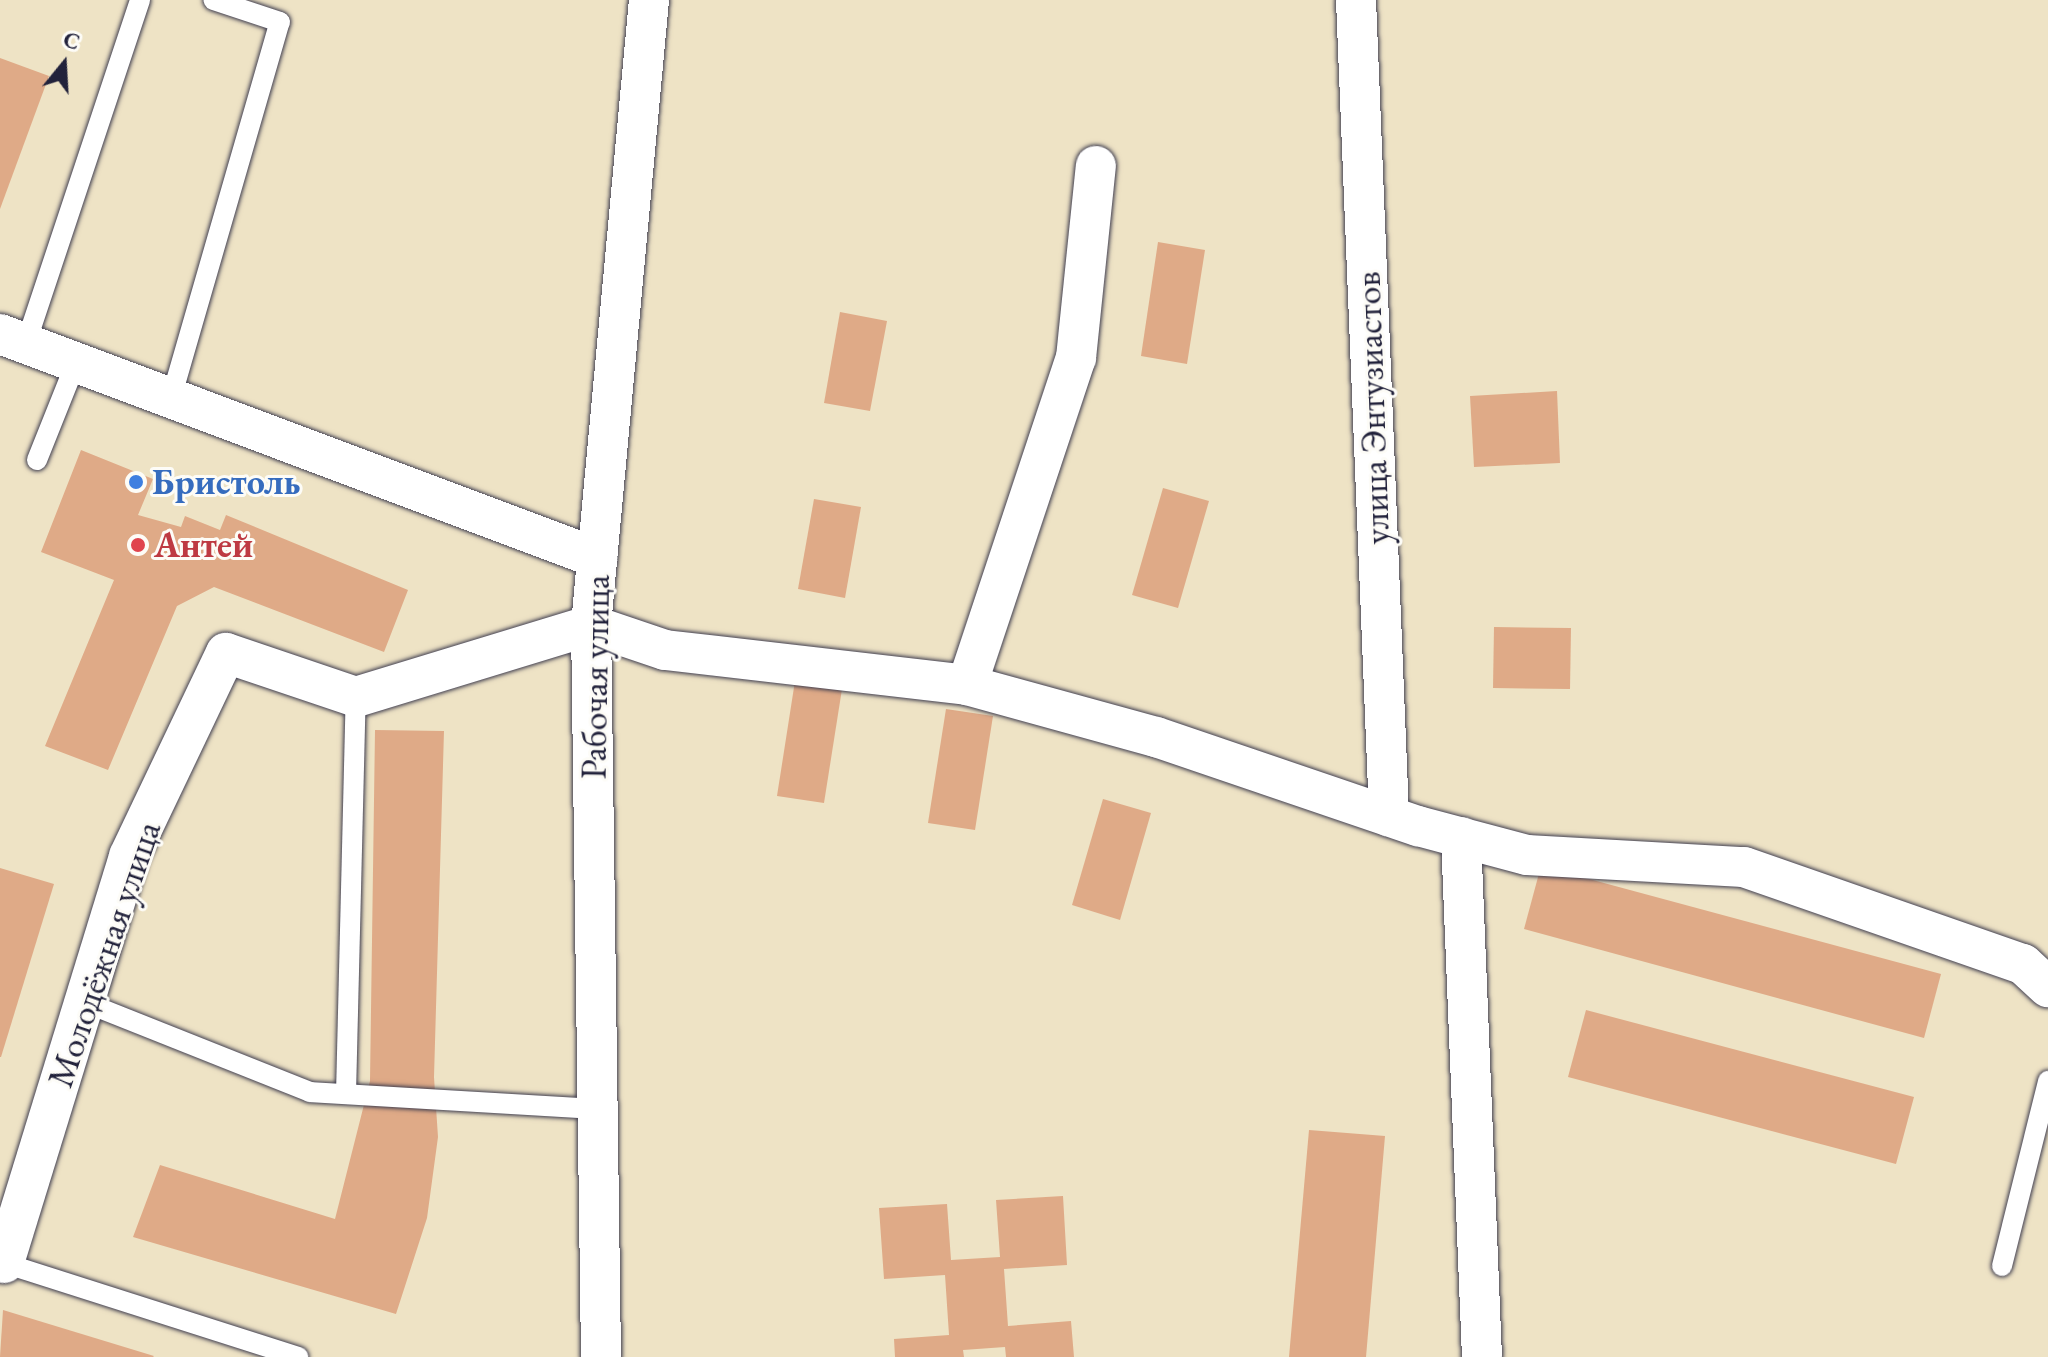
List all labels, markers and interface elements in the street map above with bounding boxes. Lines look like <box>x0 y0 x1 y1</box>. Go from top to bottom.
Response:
north arrow <box>24 24 104 104</box>
text: С <box>60 24 83 57</box>
street label: улица Энтузиастов <box>1346 271 1398 545</box>
place label: Бристоль <box>152 460 300 504</box>
marker: Бристоль <box>127 473 145 491</box>
place label: Антей <box>154 523 253 567</box>
marker: Антей <box>129 536 147 554</box>
street label: Рабочая улица <box>572 574 618 780</box>
street label: Молодёжная улица <box>38 815 170 1093</box>

